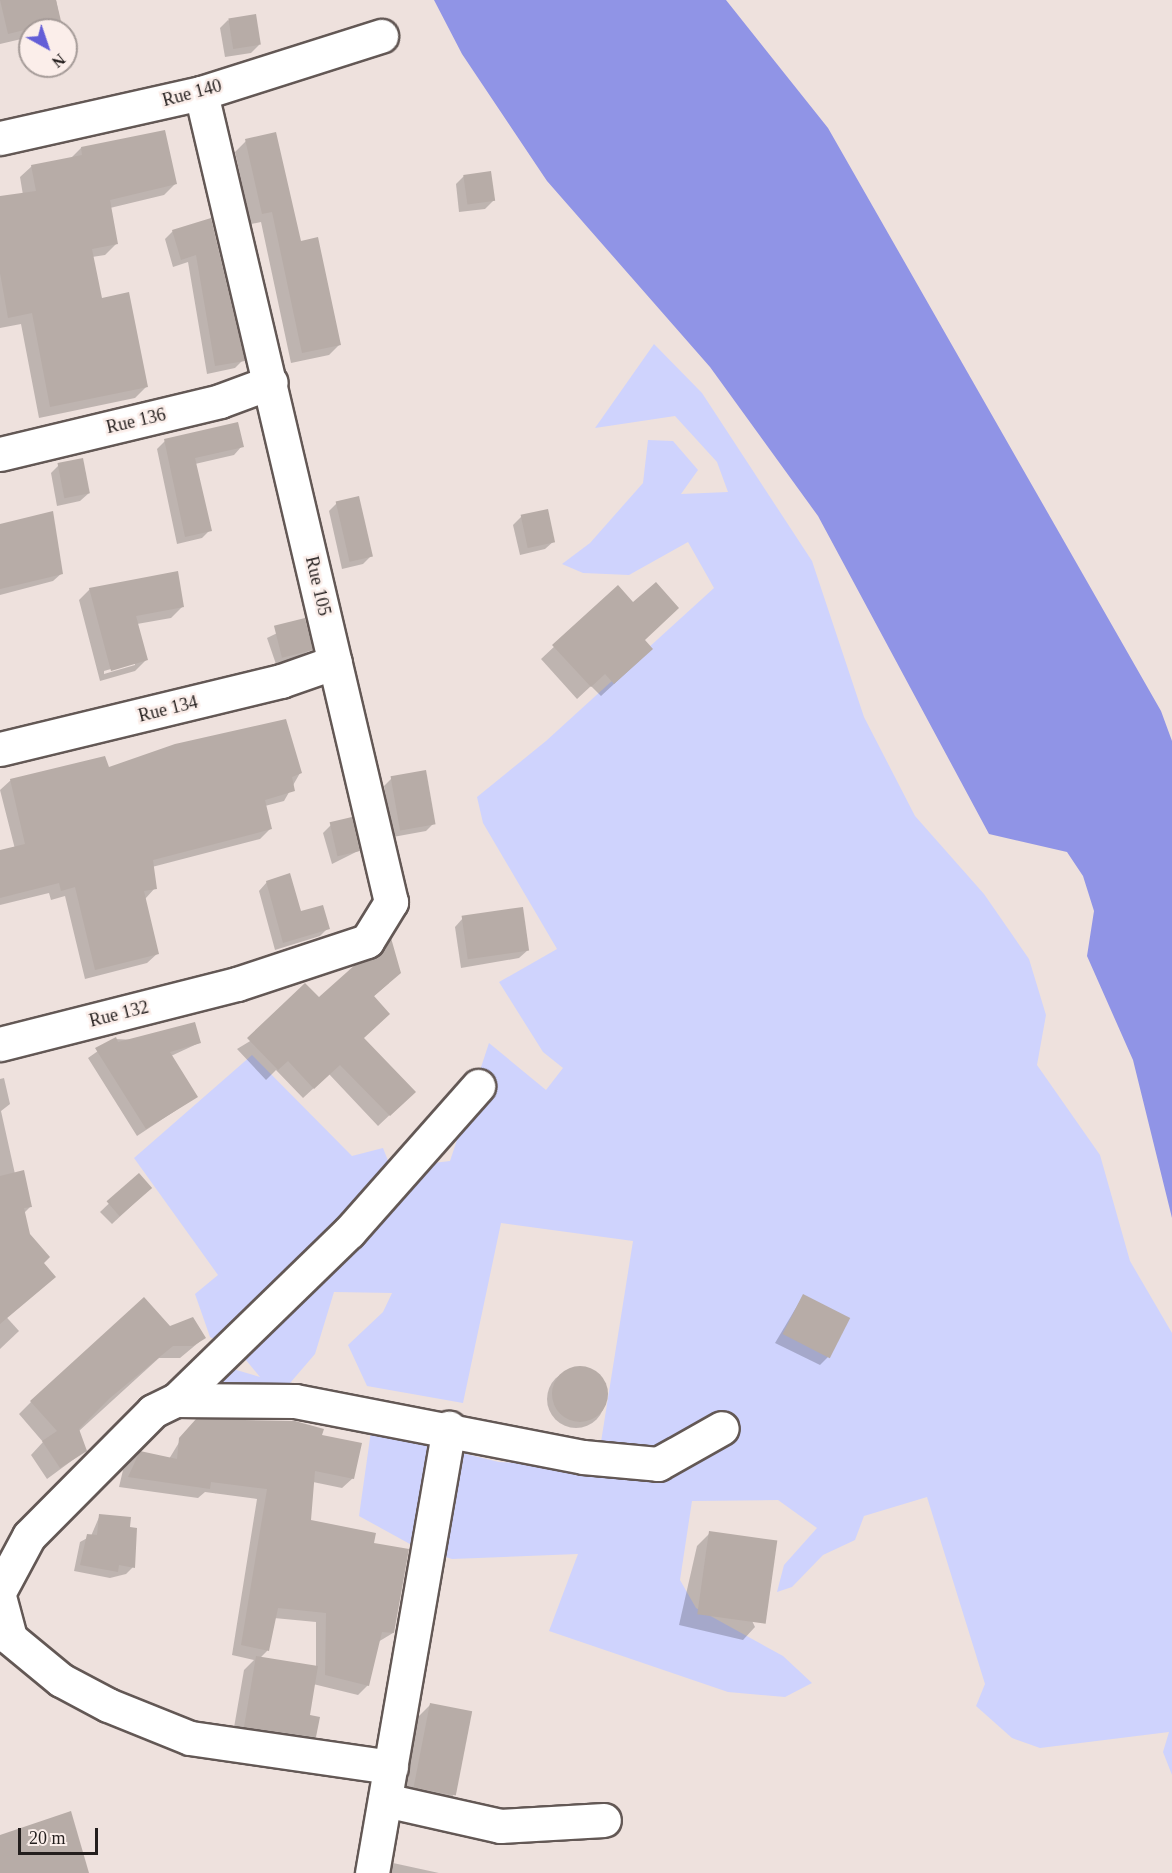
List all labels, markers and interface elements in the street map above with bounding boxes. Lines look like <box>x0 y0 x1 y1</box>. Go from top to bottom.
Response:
north arrow <box>18 18 78 78</box>
text: N <box>49 50 68 71</box>
street label: Rue 140 <box>160 75 224 111</box>
street label: Rue 136 <box>104 404 168 438</box>
street label: Rue 105 <box>301 554 335 618</box>
street label: Rue 134 <box>136 691 200 727</box>
street label: Rue 132 <box>87 996 151 1032</box>
scale bar <box>21 1816 100 1854</box>
text: 20 m <box>29 1828 66 1848</box>

